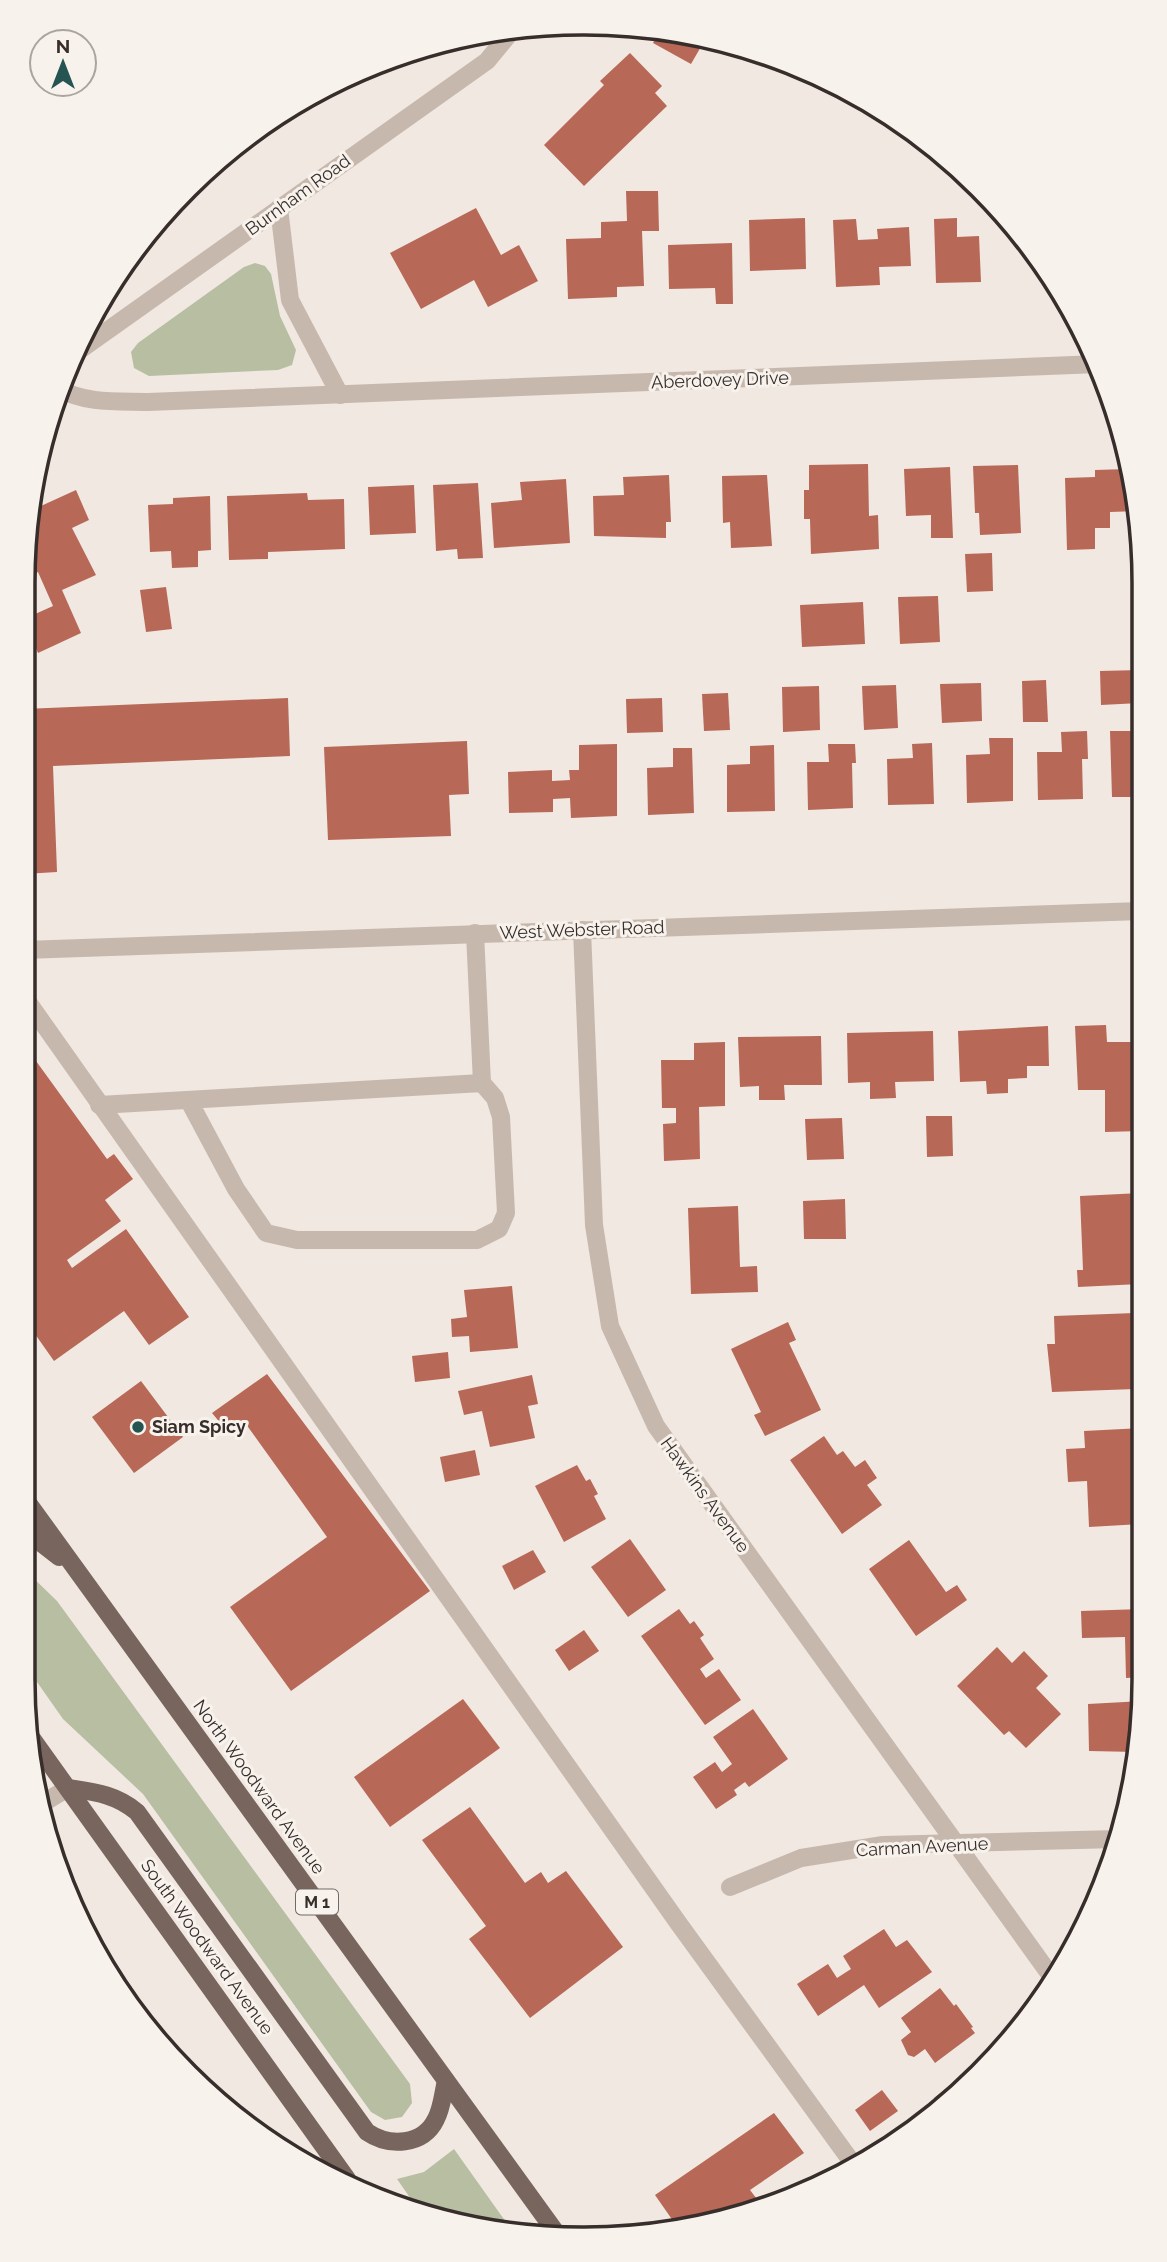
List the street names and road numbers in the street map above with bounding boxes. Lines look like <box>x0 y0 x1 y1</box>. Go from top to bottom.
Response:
street label: Burnham Road <box>241 150 354 240</box>
street label: Aberdovey Drive <box>651 367 790 392</box>
street label: West Webster Road <box>499 916 665 943</box>
street label: Hawkins Avenue <box>657 1433 754 1557</box>
street label: North Woodward Avenue <box>189 1696 330 1878</box>
street label: Carman Avenue <box>855 1833 989 1860</box>
street label: South Woodward Avenue <box>137 1855 278 2039</box>
road number: M 1 <box>296 1890 338 1914</box>

